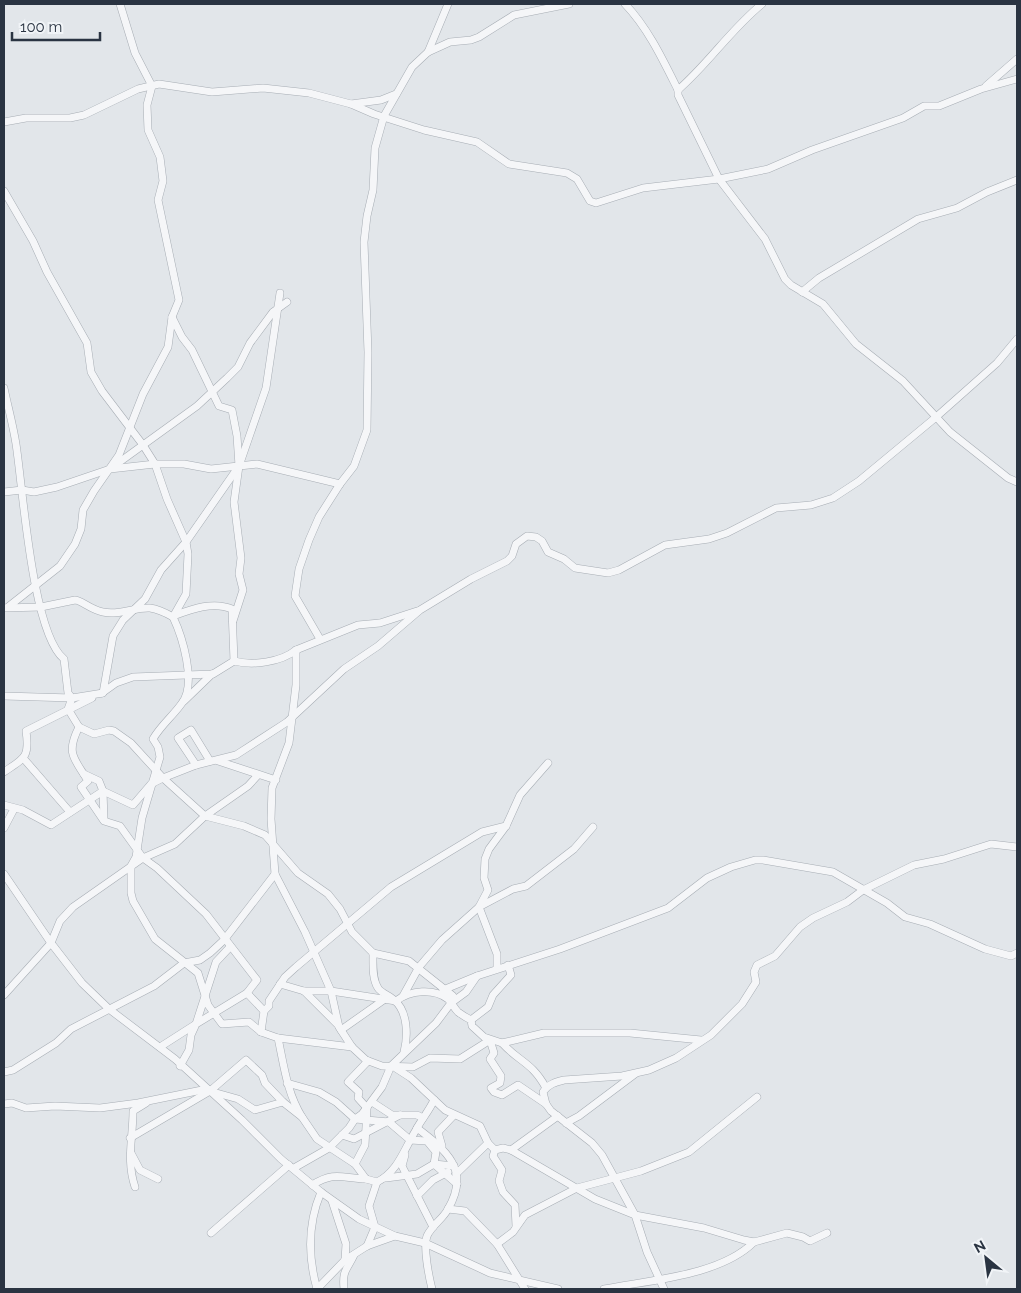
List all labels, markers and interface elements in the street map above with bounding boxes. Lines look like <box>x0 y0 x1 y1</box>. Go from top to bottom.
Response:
scale bar <box>12 10 100 42</box>
text: 100 m <box>20 18 62 36</box>
north arrow <box>961 1233 1011 1283</box>
text: N <box>971 1237 988 1256</box>

